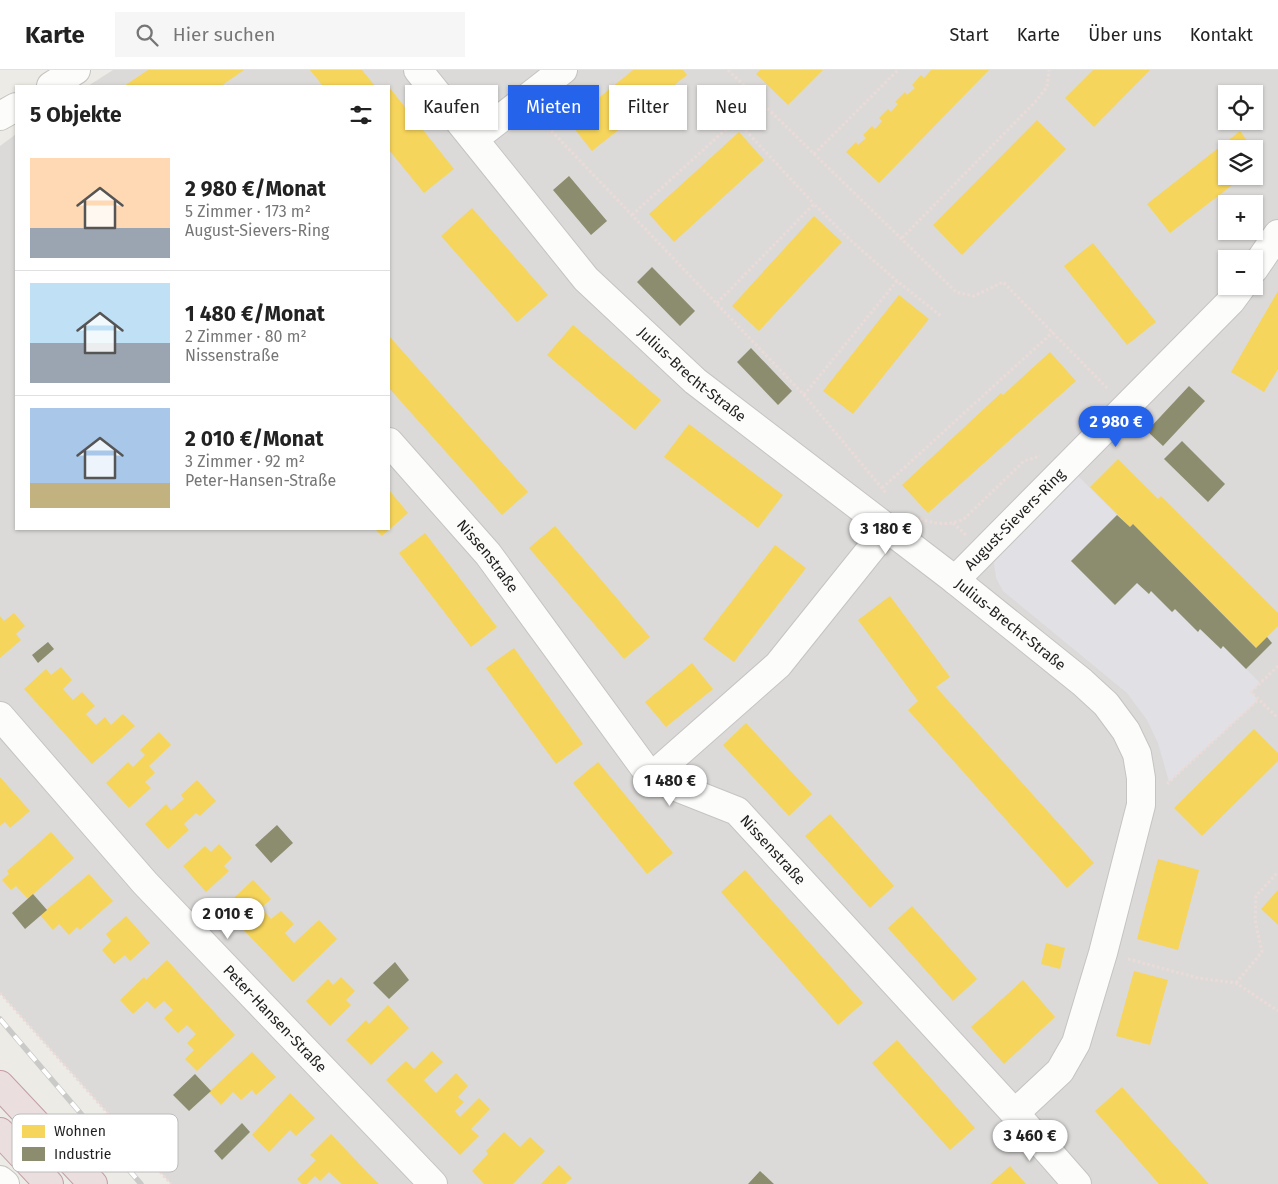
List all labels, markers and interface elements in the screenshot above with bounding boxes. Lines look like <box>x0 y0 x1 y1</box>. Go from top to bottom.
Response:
search box <box>115 12 465 57</box>
text: Karte <box>25 21 85 49</box>
icon: search <box>133 21 161 49</box>
text: Hier suchen <box>173 23 275 46</box>
text: Start <box>949 24 989 46</box>
text: Karte <box>1017 24 1060 46</box>
text: Über uns <box>1088 24 1162 46</box>
text: Kontakt <box>1190 24 1253 46</box>
chip: Kaufen <box>405 85 498 130</box>
chip: Mieten <box>508 85 599 130</box>
chip: Filter <box>609 85 687 130</box>
chip: Neu <box>697 85 766 130</box>
map controls <box>1218 85 1263 295</box>
button: locate <box>1218 85 1263 130</box>
icon: filters <box>347 101 375 129</box>
text: 5 Objekte <box>30 102 122 128</box>
button: layers <box>1218 140 1263 185</box>
text: 2 980 €/Monat <box>185 176 326 202</box>
icon: home <box>70 178 130 238</box>
button: + <box>1218 195 1263 240</box>
text: 5 Zimmer · 173 m² <box>185 202 311 221</box>
text: August-Sievers-Ring <box>185 221 329 240</box>
button: − <box>1218 250 1263 295</box>
text: 1 480 €/Monat <box>185 301 325 327</box>
icon: home <box>70 303 130 363</box>
street label: Julius-Brecht-Straße <box>634 323 750 426</box>
text: 2 Zimmer · 80 m² <box>185 327 307 346</box>
text: Nissenstraße <box>185 346 279 365</box>
pin: 2 980 € <box>1070 406 1162 448</box>
text: 2 980 € <box>1090 412 1142 431</box>
text: 2 010 €/Monat <box>185 426 324 452</box>
icon: home <box>70 428 130 488</box>
text: 3 Zimmer · 92 m² <box>185 452 305 471</box>
street label: August-Sievers-Ring <box>961 465 1069 574</box>
text: Peter-Hansen-Straße <box>185 471 336 490</box>
pin: 3 180 € <box>840 512 932 555</box>
street label: Nissenstraße <box>453 516 522 596</box>
text: 3 180 € <box>860 519 912 538</box>
street label: Julius-Brecht-Straße <box>952 575 1069 674</box>
pin: 1 480 € <box>624 764 716 807</box>
text: 1 480 € <box>644 771 696 790</box>
street label: Nissenstraße <box>736 811 809 888</box>
pin: 2 010 € <box>182 898 274 940</box>
text: 2 010 € <box>202 904 254 923</box>
street label: Peter-Hansen-Straße <box>219 961 330 1076</box>
legend <box>12 1114 178 1172</box>
pin: 3 460 € <box>984 1120 1076 1162</box>
text: Wohnen <box>54 1123 106 1140</box>
text: 3 460 € <box>1004 1126 1056 1145</box>
text: Industrie <box>54 1146 111 1163</box>

